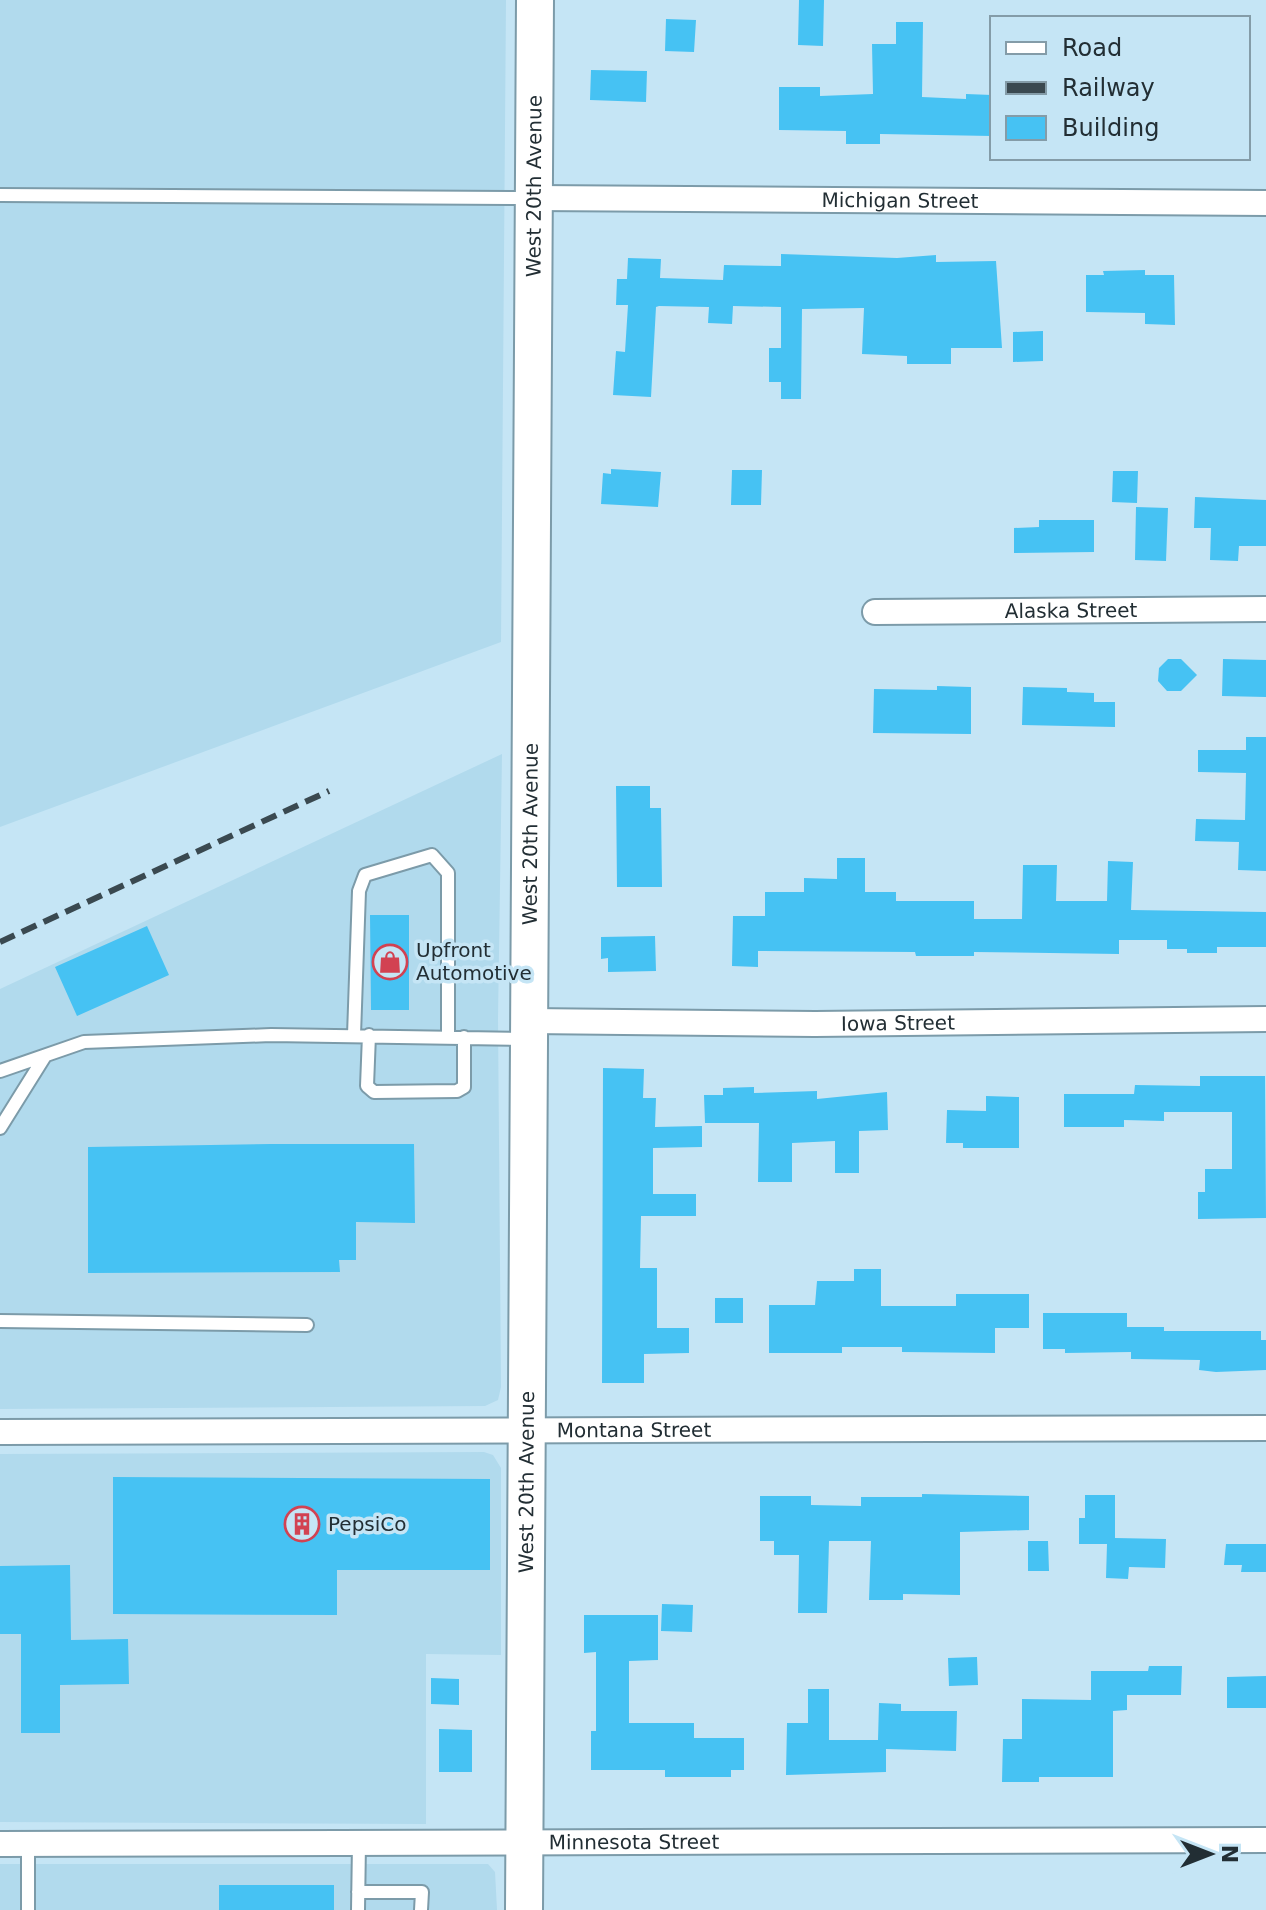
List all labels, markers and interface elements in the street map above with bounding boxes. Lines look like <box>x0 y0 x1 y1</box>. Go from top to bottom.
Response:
legend <box>990 16 1250 160</box>
text: Road <box>1062 34 1122 62</box>
text: Railway <box>1062 74 1155 102</box>
street label: West 20th Avenue <box>521 95 546 277</box>
text: Building <box>1062 114 1159 142</box>
street label: Michigan Street <box>821 188 979 213</box>
street label: Alaska Street <box>1005 598 1138 623</box>
street label: West 20th Avenue <box>518 743 543 925</box>
place label: Upfront Automotive <box>416 938 532 985</box>
shop icon: Upfront Automotive <box>371 943 409 981</box>
street label: Iowa Street <box>841 1010 955 1036</box>
street label: West 20th Avenue <box>514 1391 539 1573</box>
street label: Montana Street <box>557 1418 711 1442</box>
building icon: PepsiCo <box>283 1505 321 1543</box>
place label: PepsiCo <box>328 1512 407 1536</box>
north arrow <box>1170 1814 1250 1894</box>
street label: Minnesota Street <box>549 1830 719 1854</box>
text: N <box>1217 1845 1242 1863</box>

